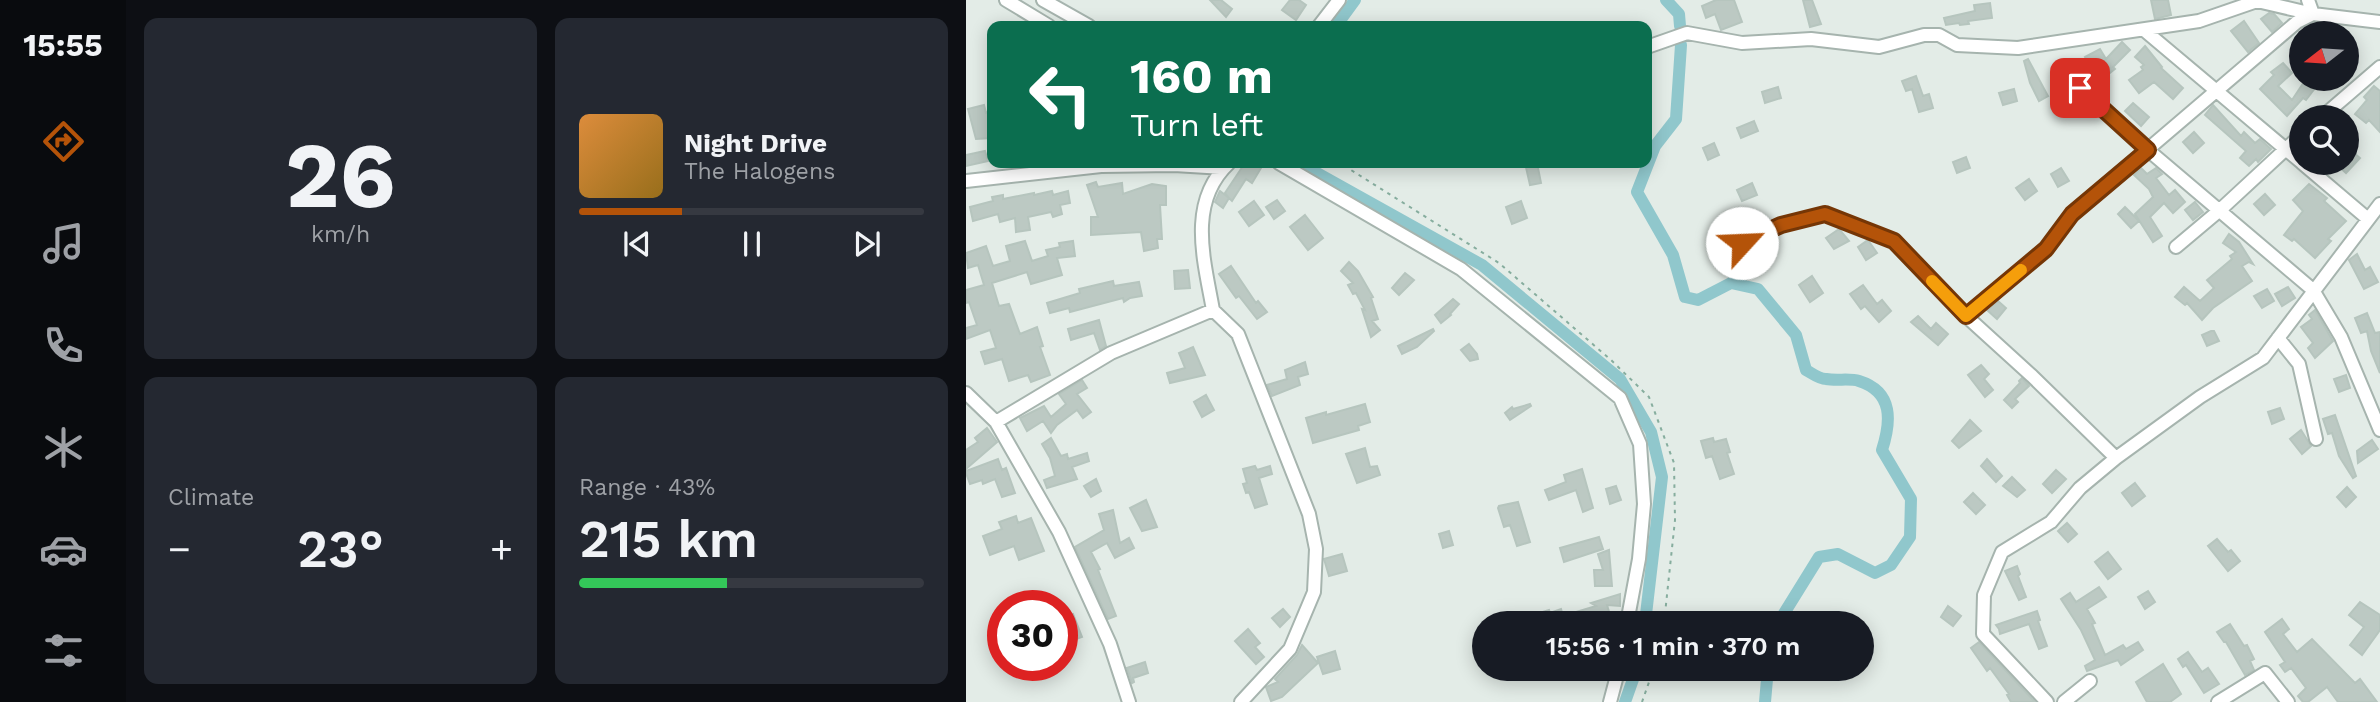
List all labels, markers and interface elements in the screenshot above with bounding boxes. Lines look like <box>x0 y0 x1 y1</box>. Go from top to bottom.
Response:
north arrow <box>2289 21 2359 91</box>
map controls <box>2289 21 2359 175</box>
text: 15:55 <box>23 26 103 64</box>
text: 160 m <box>1130 47 1273 105</box>
icon: left <box>1015 49 1106 140</box>
pin <box>2050 58 2110 118</box>
icon: arrive <box>2061 69 2099 107</box>
button: search <box>2289 105 2359 175</box>
text: Turn left <box>1130 106 1263 144</box>
icon: directions <box>39 117 88 166</box>
text: 26 <box>285 122 396 229</box>
text: Night Drive <box>684 128 827 158</box>
text: The Halogens <box>684 158 835 185</box>
position arrow <box>1705 206 1779 280</box>
icon: music <box>39 219 88 268</box>
text: km/h <box>311 221 370 248</box>
icon: previous <box>618 225 656 263</box>
icon: pause <box>733 225 771 263</box>
icon: next <box>848 225 886 263</box>
icon: phone <box>39 321 88 370</box>
icon: climate <box>39 423 88 472</box>
text: Range · 43% <box>579 474 715 501</box>
text: Climate <box>168 484 254 511</box>
text: 215 km <box>579 509 758 570</box>
text: 23° <box>297 519 384 580</box>
icon: car <box>39 525 88 574</box>
text: − <box>168 527 191 571</box>
text: + <box>490 527 513 571</box>
speed limit sign: 30 <box>987 590 1078 681</box>
icon: filters <box>39 626 88 675</box>
text: 15:56 · 1 min · 370 m <box>1546 631 1800 661</box>

